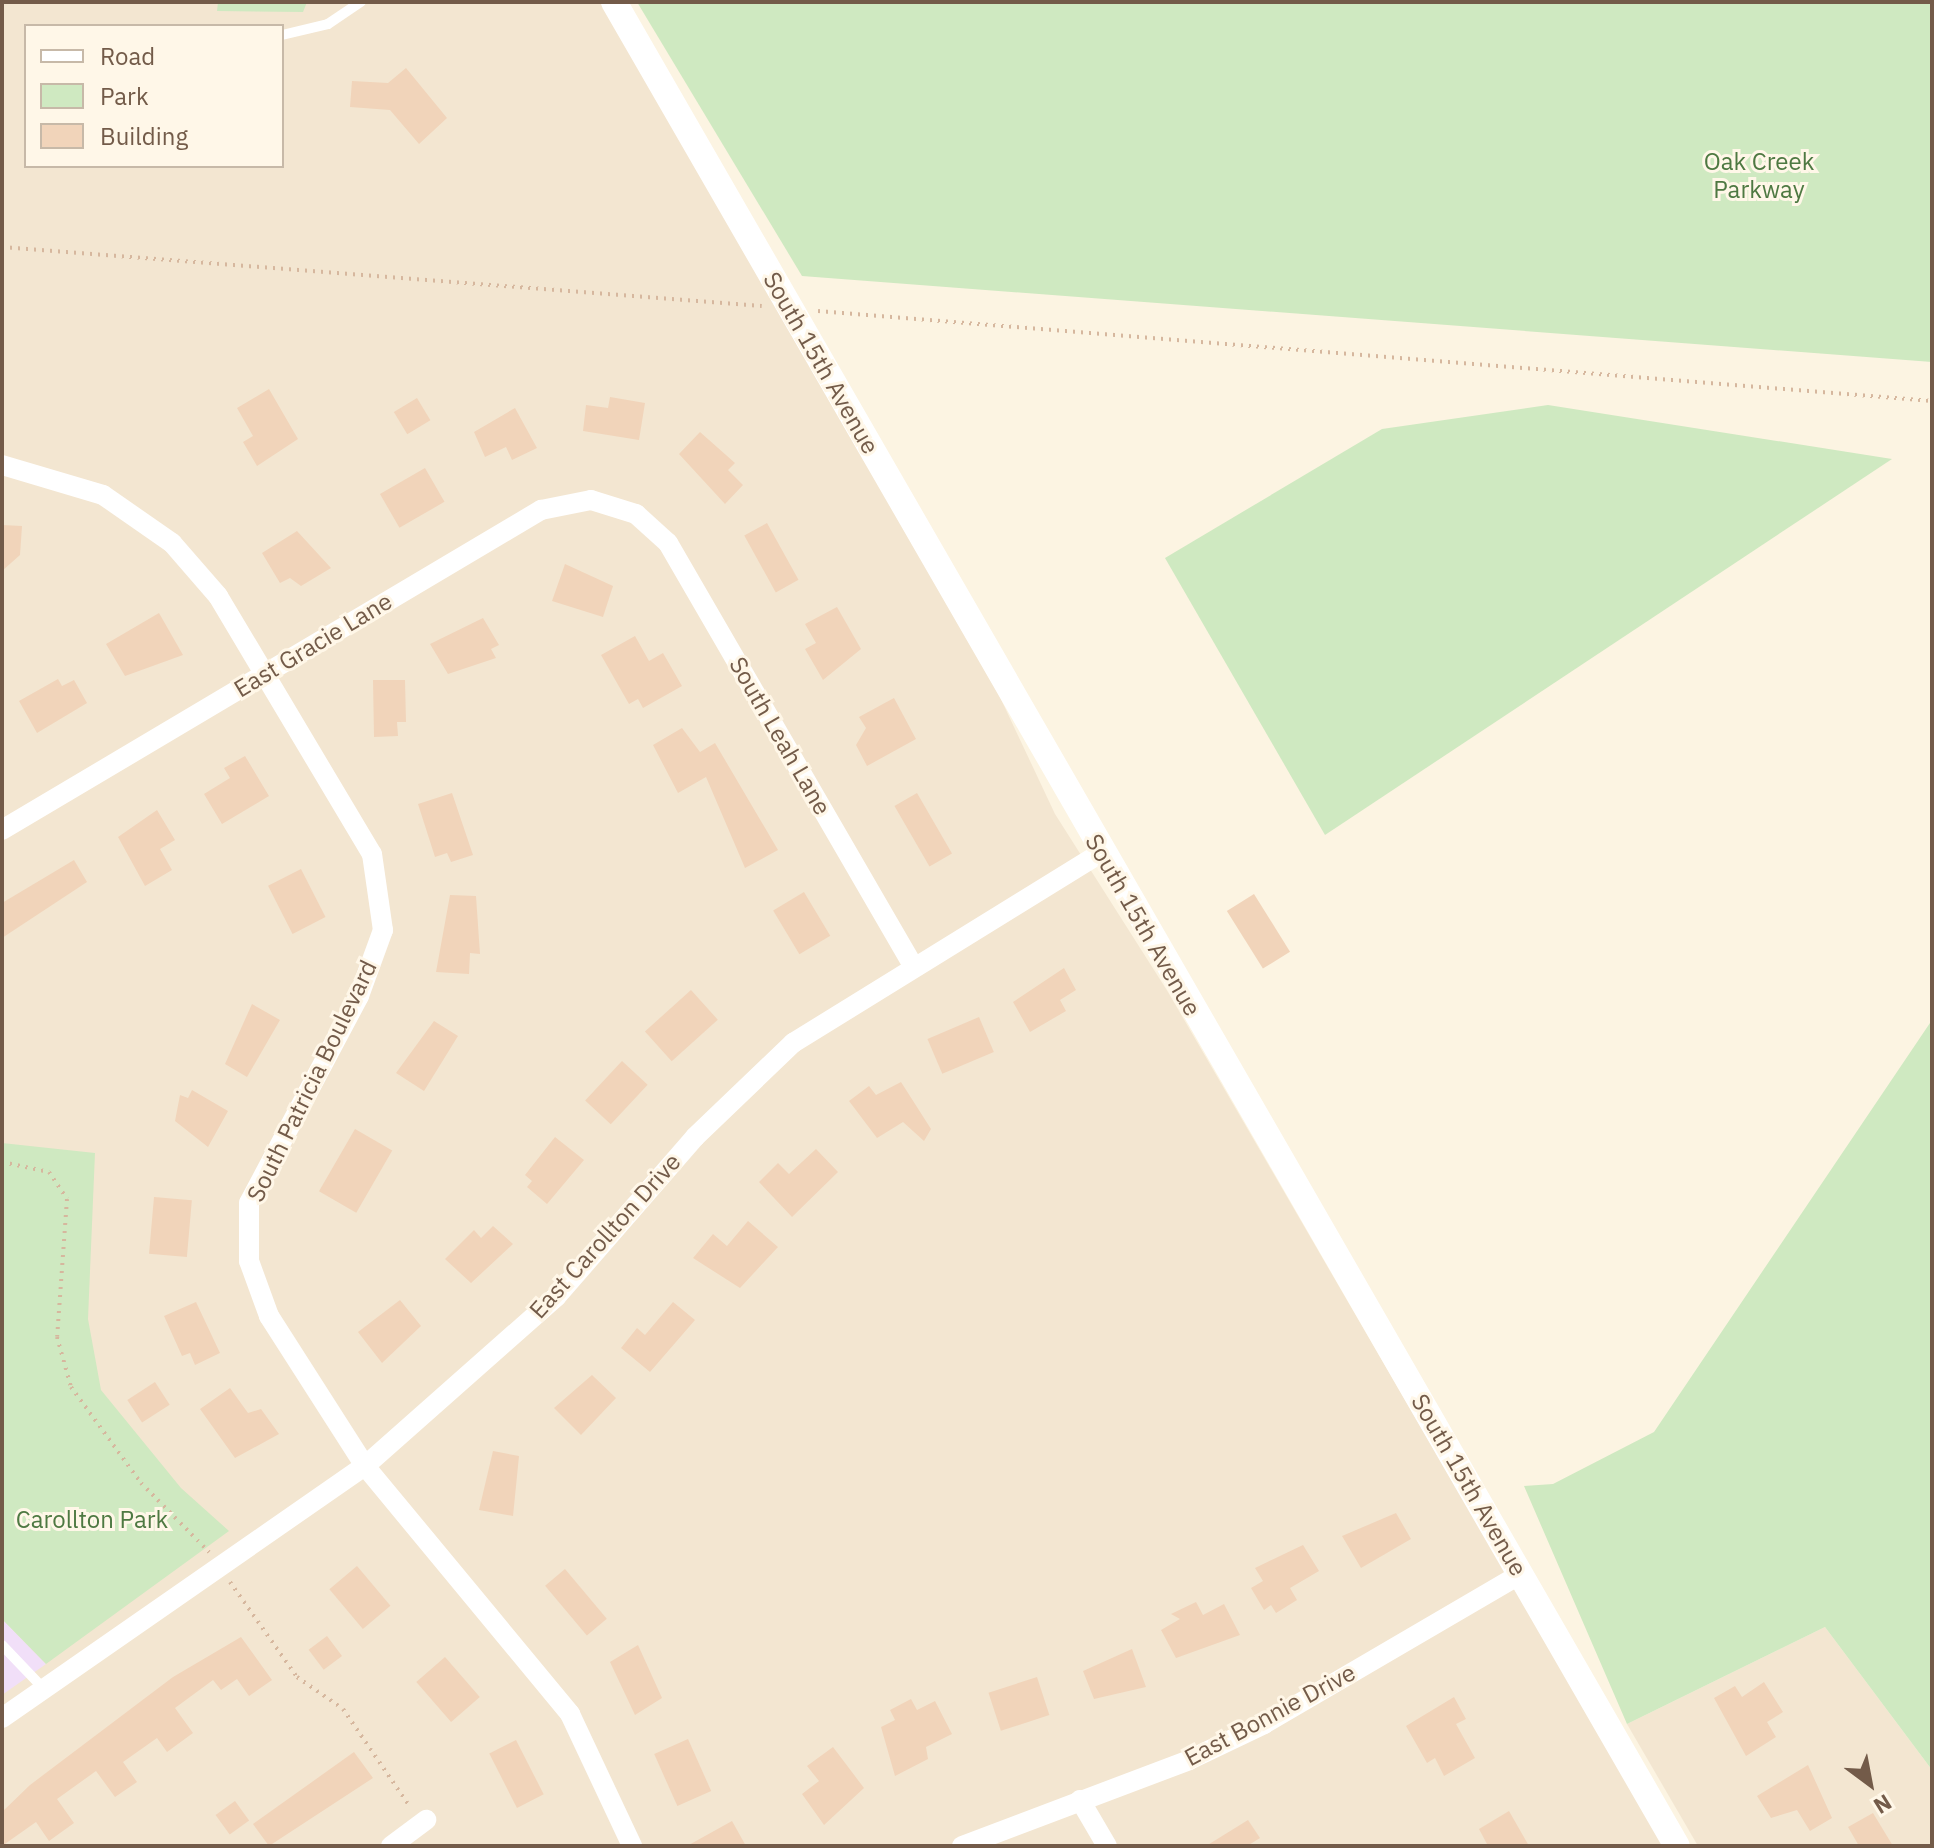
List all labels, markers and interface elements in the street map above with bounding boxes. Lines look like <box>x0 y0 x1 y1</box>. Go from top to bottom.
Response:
legend <box>24 24 284 168</box>
text: Road <box>100 40 155 72</box>
text: Park <box>100 80 149 112</box>
text: Building <box>100 120 188 152</box>
park label: Oak Creek Parkway <box>1704 148 1814 204</box>
street label: South 15th Avenue <box>757 267 885 459</box>
street label: East Gracie Lane <box>229 587 397 703</box>
street label: South Leah Lane <box>723 652 837 820</box>
street label: South 15th Avenue <box>1079 829 1207 1021</box>
street label: South Patricia Boulevard <box>241 956 383 1206</box>
street label: East Carollton Drive <box>523 1148 687 1324</box>
street label: South 15th Avenue <box>1405 1389 1533 1581</box>
park label: Carollton Park <box>16 1506 168 1534</box>
street label: East Bonnie Drive <box>1180 1658 1360 1772</box>
north arrow <box>1830 1744 1910 1824</box>
text: N <box>1869 1788 1897 1821</box>

